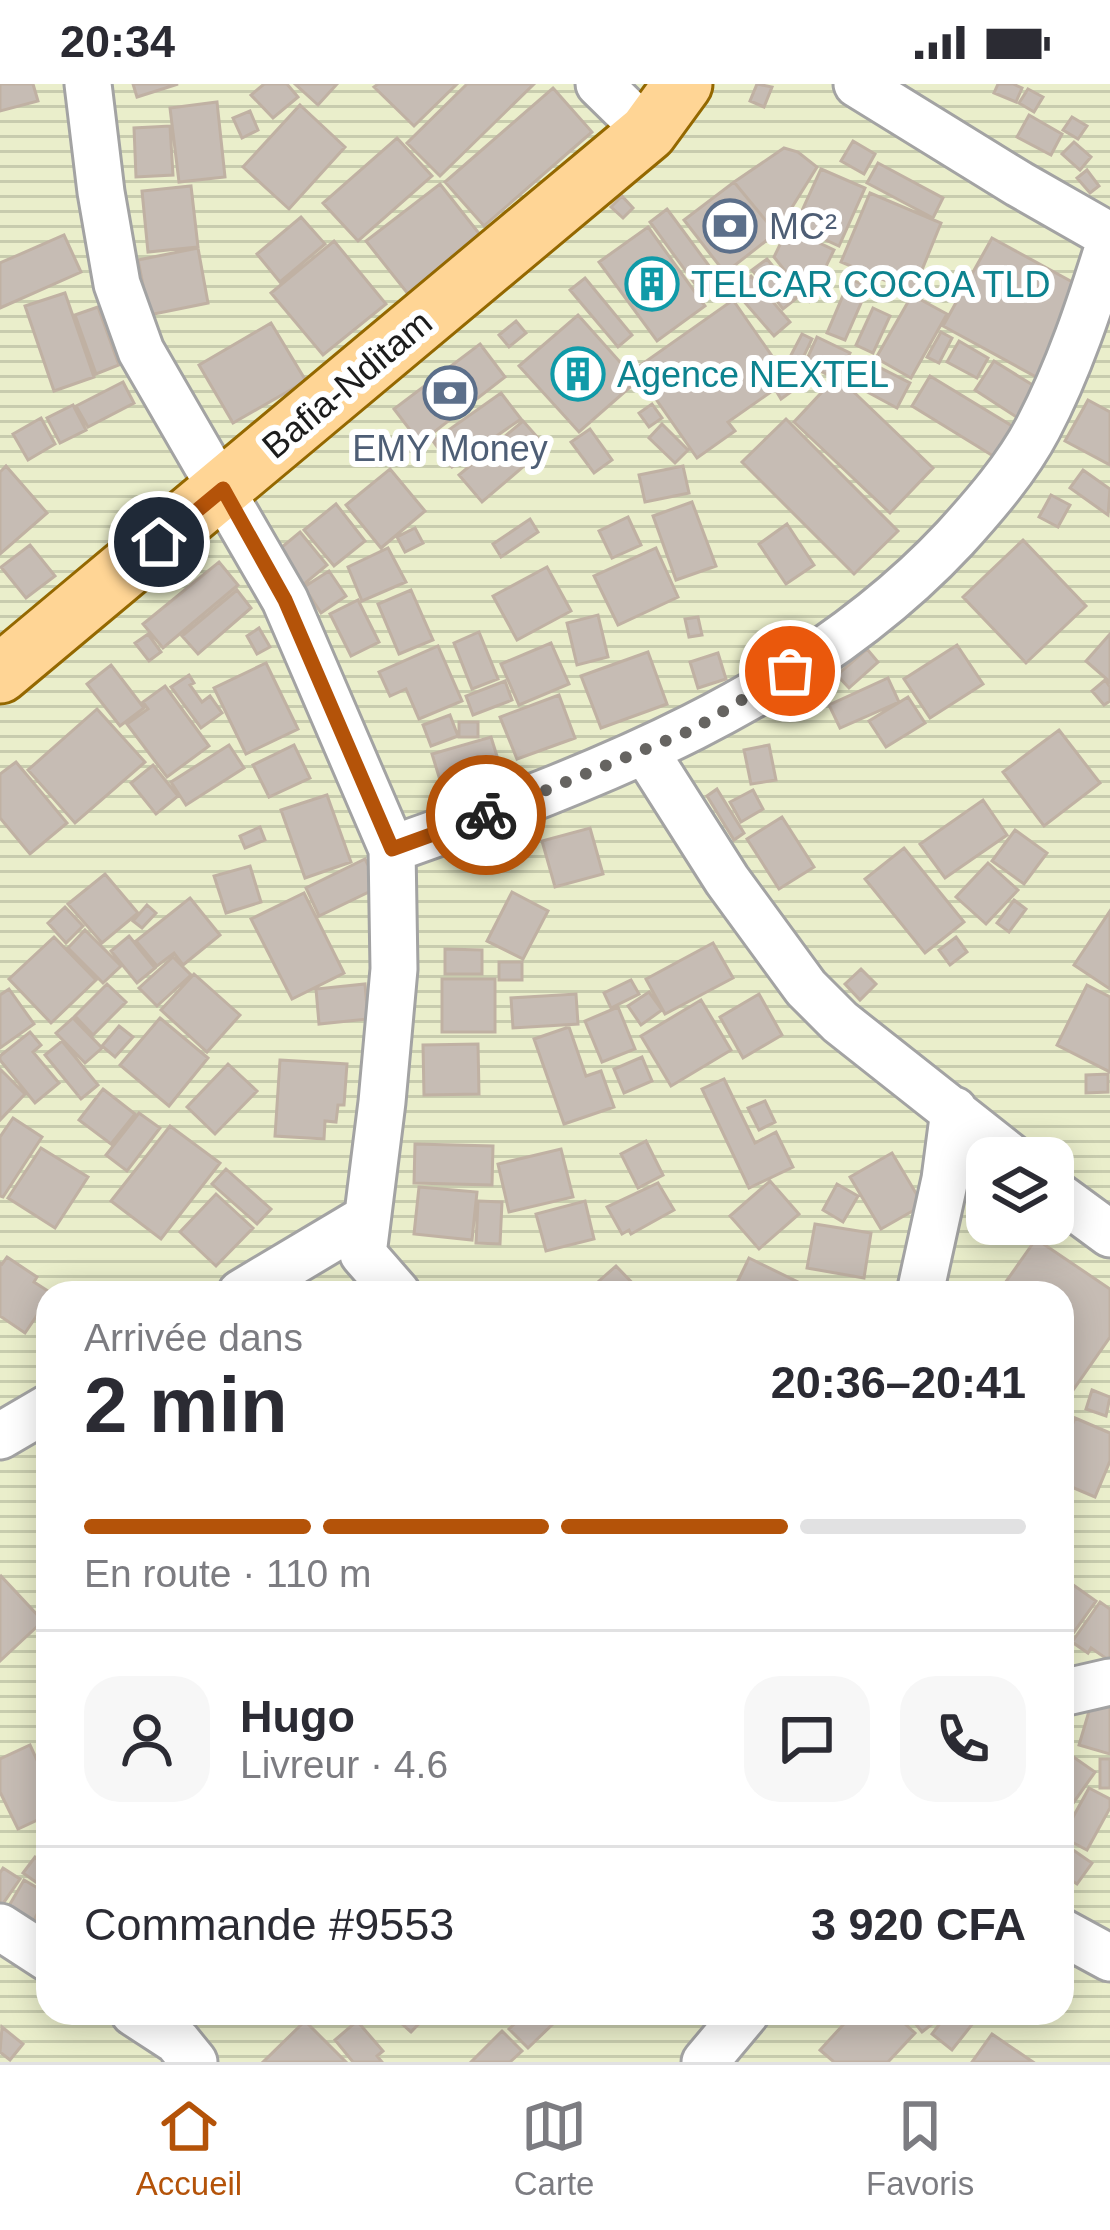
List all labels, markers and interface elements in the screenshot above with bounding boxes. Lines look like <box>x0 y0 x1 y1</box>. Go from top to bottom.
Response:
text: 20:34 <box>60 16 175 67</box>
bank icon: MC² <box>702 198 758 254</box>
place label: MC² <box>769 206 837 247</box>
building icon: TELCAR COCOA TLD <box>624 256 680 312</box>
place label: TELCAR COCOA TLD <box>691 264 1050 305</box>
street label: Bafia-Nditam <box>254 301 440 467</box>
building icon: Agence NEXTEL <box>550 346 606 402</box>
place label: Agence NEXTEL <box>617 354 889 395</box>
bank icon: EMY Money <box>422 365 478 421</box>
place label: EMY Money <box>352 428 548 469</box>
pin <box>108 491 210 593</box>
icon: home <box>126 509 192 575</box>
pin <box>739 620 841 722</box>
icon: bag <box>757 638 823 704</box>
courier <box>426 755 546 875</box>
icon: bike <box>453 782 519 848</box>
map controls <box>966 1137 1074 1245</box>
button: layers <box>966 1137 1074 1245</box>
text: Arrivée dans <box>84 1316 303 1359</box>
text: 20:36–20:41 <box>771 1357 1026 1408</box>
text: 2 min <box>84 1361 288 1449</box>
text: En route · 110 m <box>84 1552 372 1595</box>
button: person <box>84 1676 210 1802</box>
button: chat <box>744 1676 870 1802</box>
button: phone <box>900 1676 1026 1802</box>
text: Hugo <box>240 1691 355 1742</box>
text: Livreur · 4.6 <box>240 1743 448 1786</box>
text: Commande #9553 <box>84 1899 454 1950</box>
text: 3 920 CFA <box>811 1899 1026 1950</box>
tab: Accueil <box>136 2093 242 2203</box>
tab: Carte <box>514 2093 594 2203</box>
tab: Favoris <box>866 2093 974 2203</box>

